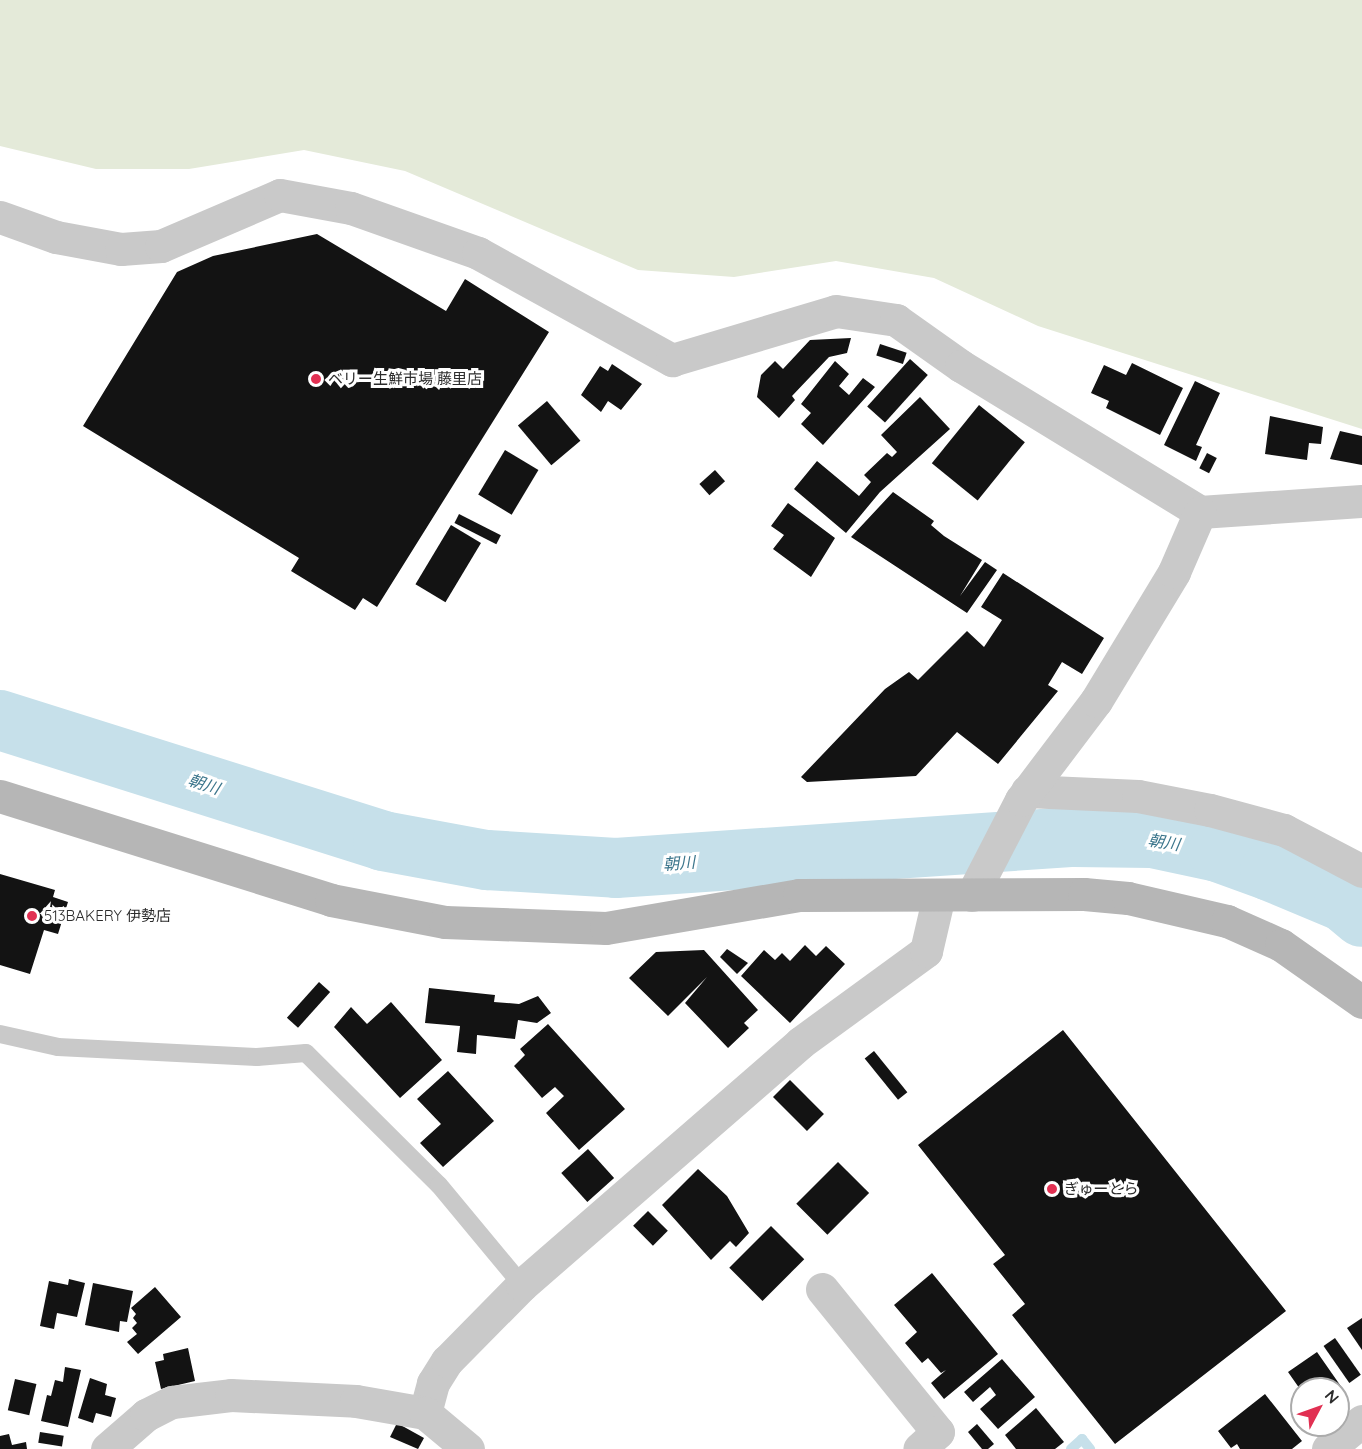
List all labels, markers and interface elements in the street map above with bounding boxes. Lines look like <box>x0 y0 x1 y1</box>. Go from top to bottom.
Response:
place label: ベリー生鮮市場 藤里店 <box>328 370 482 388</box>
marker: ベリー生鮮市場 藤里店 <box>309 372 323 386</box>
water label: 朝川 <box>186 770 222 798</box>
water label: 朝川 <box>1147 830 1181 854</box>
water label: 朝川 <box>662 852 696 874</box>
place label: 513BAKERY 伊勢店 <box>44 907 171 925</box>
marker: 513BAKERY 伊勢店 <box>25 909 39 923</box>
place label: ぎゅーとら <box>1064 1180 1139 1198</box>
marker: ぎゅーとら <box>1045 1182 1059 1196</box>
north arrow <box>1290 1377 1350 1437</box>
text: N <box>1321 1385 1343 1407</box>

